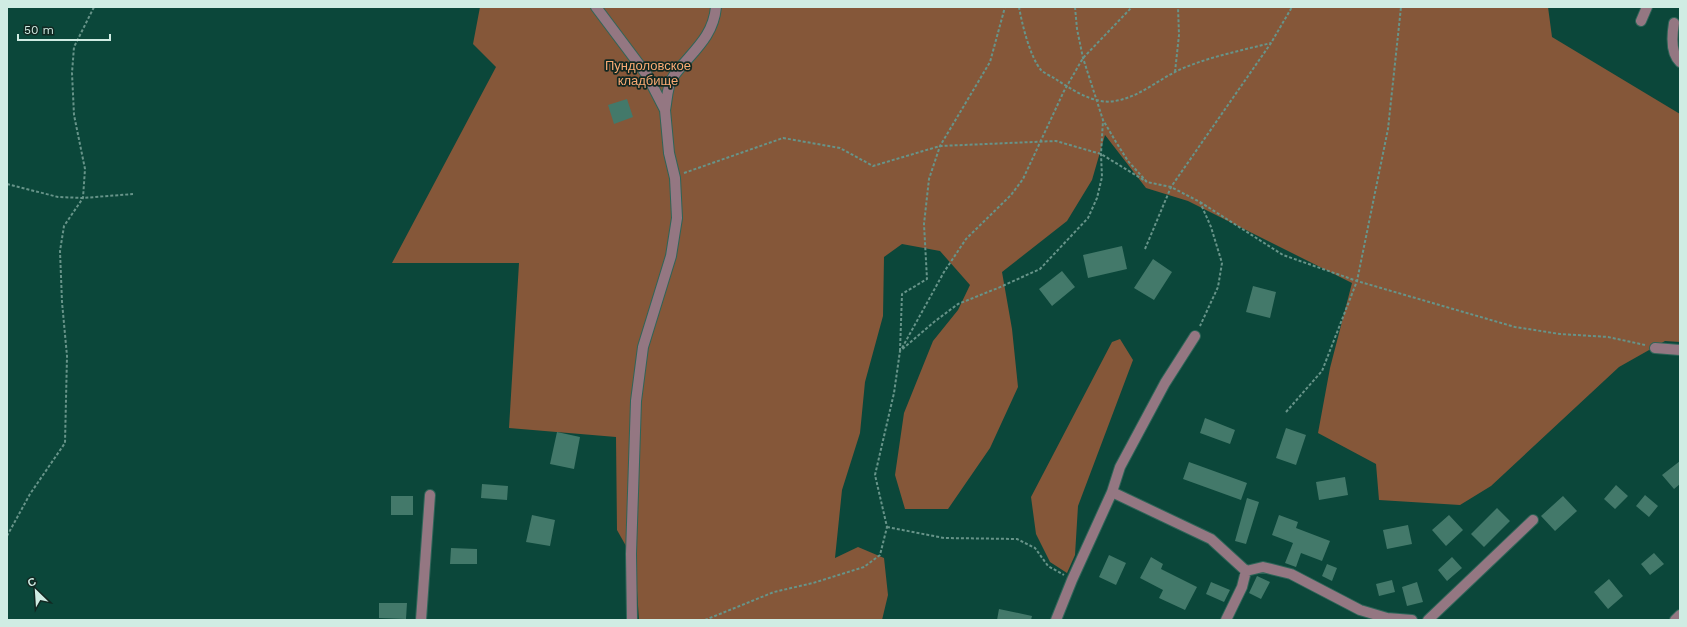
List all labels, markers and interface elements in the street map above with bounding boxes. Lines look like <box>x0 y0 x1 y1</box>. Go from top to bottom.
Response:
scale bar <box>18 16 110 42</box>
text: 50 m <box>24 23 54 37</box>
park label: Пундоловское кладбище <box>605 58 691 88</box>
north arrow <box>16 571 56 611</box>
text: С <box>26 575 38 590</box>

